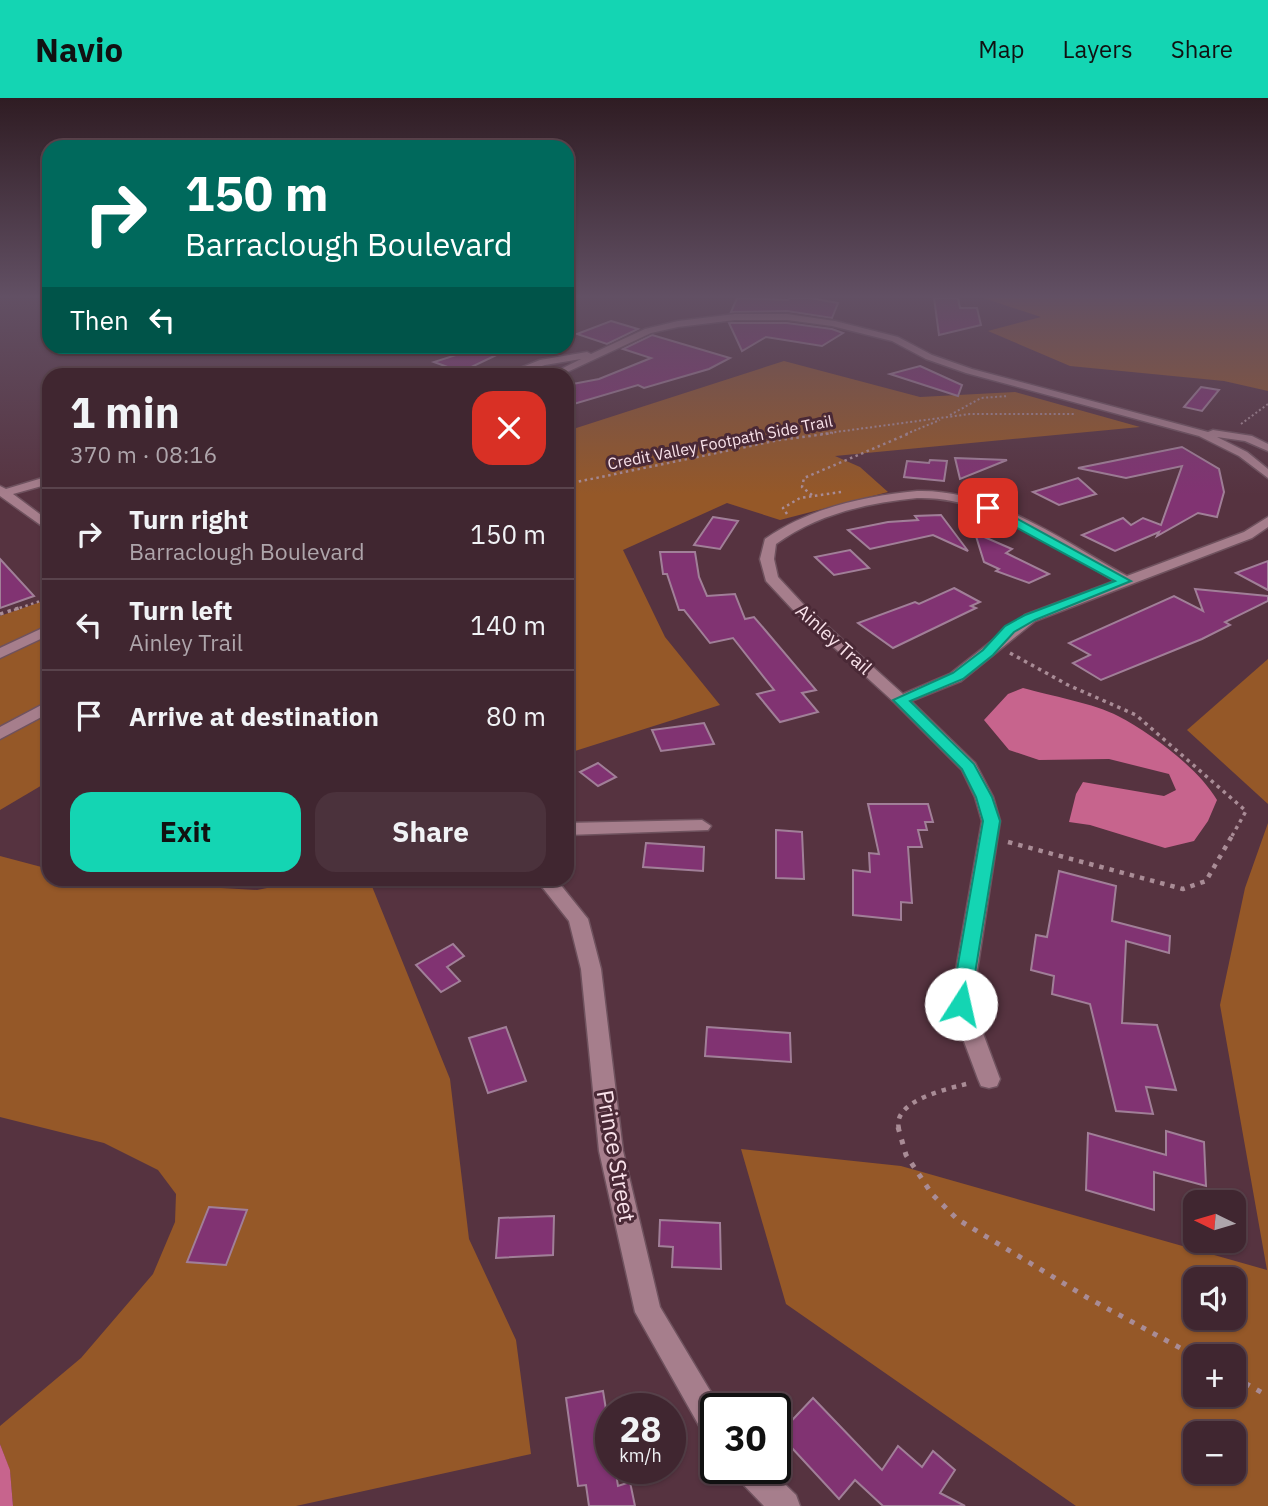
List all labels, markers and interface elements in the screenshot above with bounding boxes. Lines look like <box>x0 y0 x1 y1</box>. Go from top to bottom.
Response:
text: Navio <box>35 28 123 71</box>
text: Map <box>978 33 1025 65</box>
text: Layers <box>1063 33 1133 65</box>
text: Share <box>1171 33 1233 65</box>
text: 150 m <box>185 161 329 224</box>
icon: right <box>70 168 161 259</box>
text: Barraclough Boulevard <box>185 223 513 265</box>
icon: left <box>143 301 181 339</box>
text: Then <box>70 303 129 337</box>
text: 1 min <box>70 385 180 440</box>
button: close <box>472 391 546 465</box>
street label: Credit Valley Footpath Side Trail <box>606 410 834 474</box>
text: 370 m · 08:16 <box>70 439 217 469</box>
pin <box>958 478 1018 538</box>
icon: arrive <box>969 489 1007 527</box>
text: Turn right <box>129 502 248 536</box>
icon: right <box>70 515 108 553</box>
text: 150 m <box>470 517 546 551</box>
text: Barraclough Boulevard <box>129 536 364 566</box>
text: Turn left <box>129 593 232 627</box>
street label: Ainley Trail <box>791 599 877 679</box>
icon: left <box>70 606 108 644</box>
text: 140 m <box>470 608 546 642</box>
text: Ainley Trail <box>129 627 243 657</box>
icon: arrive <box>70 697 108 735</box>
text: Arrive at destination <box>129 699 379 733</box>
text: 80 m <box>486 699 546 733</box>
button: Exit <box>70 792 301 872</box>
button: Share <box>315 792 546 872</box>
position arrow <box>924 967 998 1041</box>
street label: Prince Street <box>591 1088 643 1224</box>
north arrow <box>1183 1190 1246 1253</box>
map controls <box>1183 1190 1246 1484</box>
button: sound <box>1183 1267 1246 1330</box>
button: + <box>1183 1344 1246 1407</box>
speed limit sign: 30 <box>700 1393 791 1484</box>
text: 28 <box>619 1406 662 1452</box>
button: − <box>1183 1421 1246 1484</box>
text: km/h <box>619 1444 662 1467</box>

